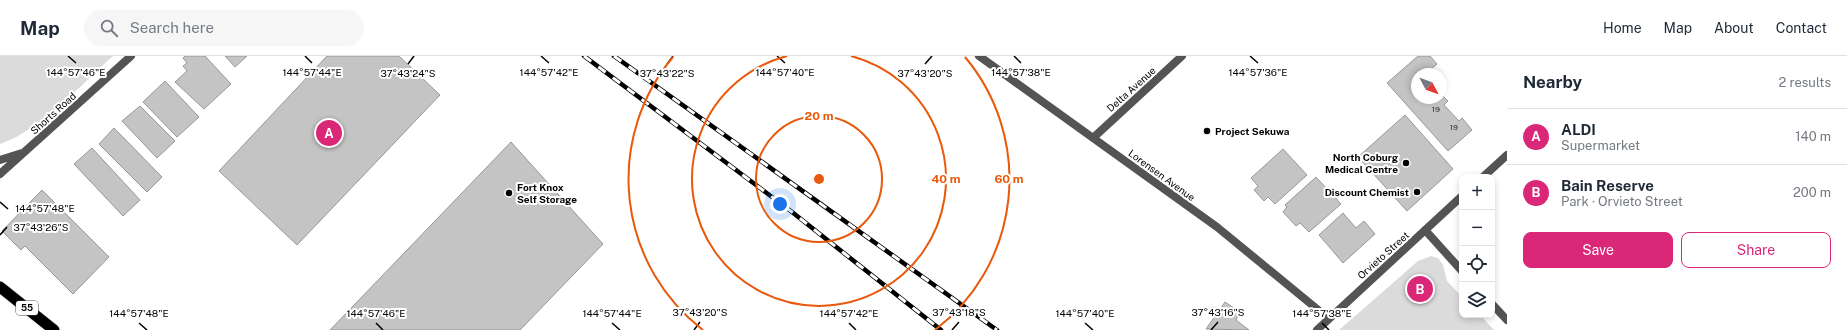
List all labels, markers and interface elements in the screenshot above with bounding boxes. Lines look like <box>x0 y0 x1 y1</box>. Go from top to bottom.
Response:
search box <box>84 10 364 46</box>
text: Map <box>20 17 60 39</box>
icon: search <box>98 17 120 39</box>
text: Search here <box>130 19 214 36</box>
text: Home <box>1603 20 1642 36</box>
text: Map <box>1664 20 1692 36</box>
text: About <box>1714 20 1754 36</box>
text: Contact <box>1776 20 1827 36</box>
street label: Delta Avenue <box>1104 64 1158 114</box>
text: 144°57'46"E <box>46 66 106 78</box>
text: 144°57'44"E <box>282 66 342 78</box>
text: 144°57'42"E <box>520 66 578 78</box>
text: 144°57'40"E <box>755 66 815 78</box>
text: 144°57'38"E <box>991 66 1051 78</box>
text: 144°57'36"E <box>1228 66 1288 78</box>
text: 37°43'24"S <box>380 67 436 79</box>
text: 37°43'22"S <box>640 67 695 79</box>
text: 37°43'20"S <box>898 67 953 79</box>
north arrow <box>1411 68 1447 104</box>
text: Nearby <box>1523 72 1582 92</box>
text: 2 results <box>1779 75 1831 90</box>
street label: Shorts Road <box>28 89 78 136</box>
house number: 19 <box>1432 104 1440 114</box>
text: 20 m <box>805 109 834 123</box>
pin: A <box>316 118 342 148</box>
text: ALDI <box>1561 121 1596 138</box>
house number: 19 <box>1450 122 1458 132</box>
place label: Project Sekuwa <box>1215 125 1290 137</box>
marker: Project Sekuwa <box>1202 126 1212 136</box>
text: A <box>1531 129 1541 144</box>
text: 140 m <box>1795 129 1831 144</box>
text: Supermarket <box>1561 138 1640 153</box>
street label: Lorensen Avenue <box>1126 147 1198 203</box>
place label: North Coburg Medical Centre <box>1325 151 1399 175</box>
marker: North Coburg Medical Centre <box>1401 158 1411 168</box>
centre of rings <box>812 172 826 186</box>
text: 40 m <box>931 172 961 186</box>
text: 60 m <box>994 172 1024 186</box>
map controls <box>1459 174 1495 318</box>
button: + <box>1459 174 1495 210</box>
text: Bain Reserve <box>1561 177 1654 194</box>
place label: Fort Knox Self Storage <box>517 181 577 205</box>
text: B <box>1532 185 1540 200</box>
text: 200 m <box>1793 185 1831 200</box>
place label: Discount Chemist <box>1325 186 1409 198</box>
marker: Discount Chemist <box>1412 187 1422 197</box>
marker: Fort Knox Self Storage <box>504 188 514 198</box>
your location <box>770 194 790 214</box>
text: Park · Orvieto Street <box>1561 194 1683 209</box>
text: 144°57'48"E <box>15 202 75 214</box>
button: − <box>1459 210 1495 246</box>
text: 37°43'26"S <box>14 221 69 233</box>
street label: Orvieto Street <box>1355 229 1411 281</box>
button: Save <box>1523 232 1673 268</box>
button: Share <box>1681 232 1831 268</box>
button: locate <box>1459 246 1495 282</box>
pin: B <box>1407 274 1433 304</box>
button: layers <box>1459 282 1495 318</box>
road number: 55 <box>16 301 38 315</box>
text: 37°43'20"S <box>673 306 728 318</box>
text: 37°43'18"S <box>932 306 986 318</box>
text: 37°43'16"S <box>1191 306 1245 318</box>
text: 144°57'48"E <box>109 307 169 319</box>
text: 144°57'46"E <box>346 307 406 319</box>
text: 144°57'44"E <box>582 307 642 319</box>
text: 144°57'42"E <box>820 307 878 319</box>
text: 144°57'40"E <box>1055 307 1115 319</box>
text: 144°57'38"E <box>1292 307 1352 319</box>

